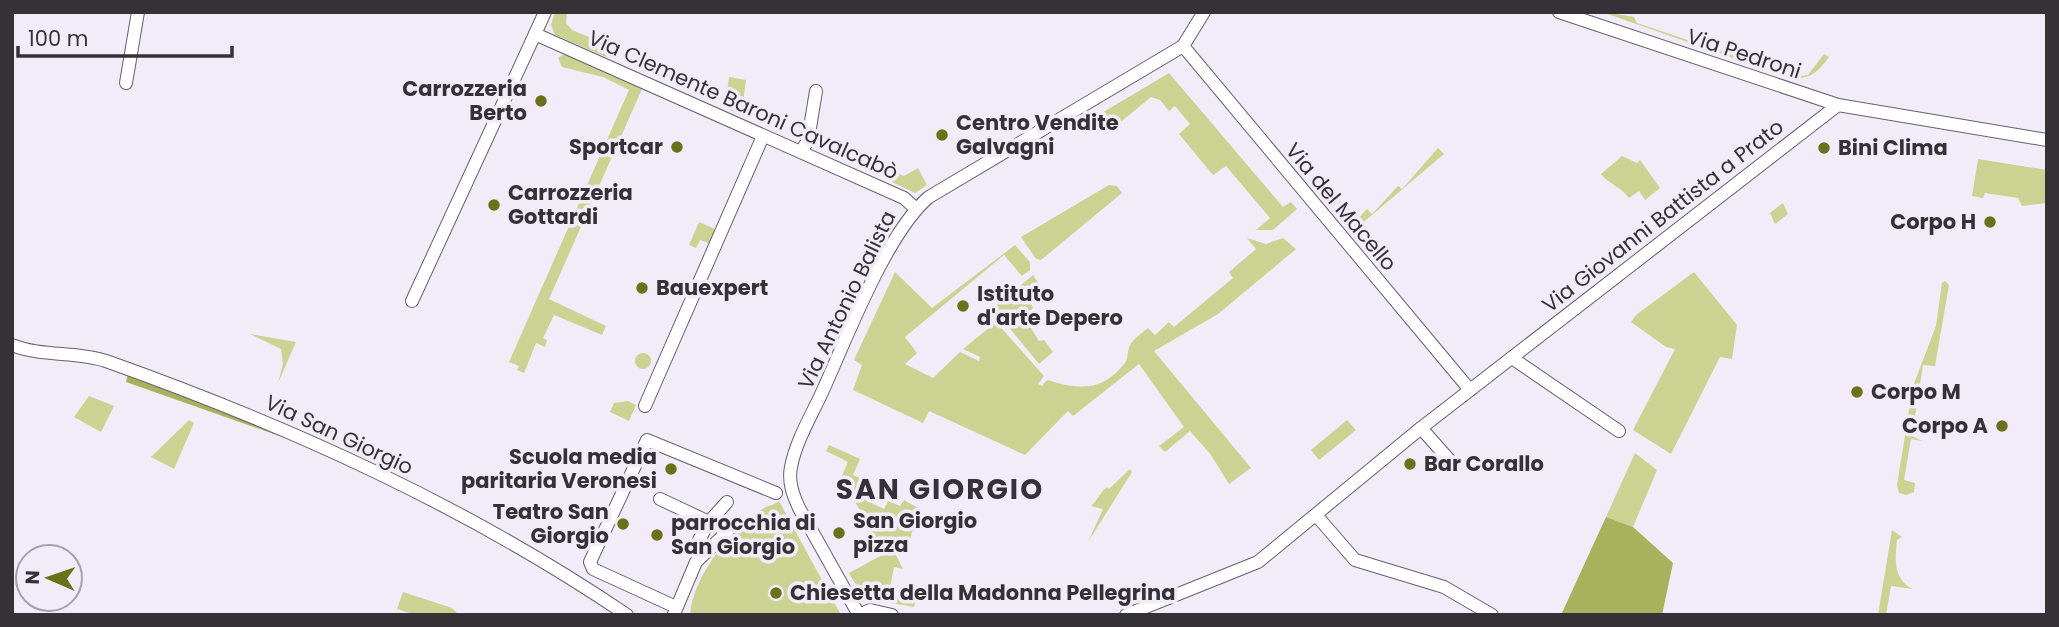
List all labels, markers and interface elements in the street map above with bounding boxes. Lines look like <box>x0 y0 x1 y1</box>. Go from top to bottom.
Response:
scale bar <box>18 14 231 58</box>
street label: Via Pedroni <box>1683 21 1805 86</box>
street label: Via Clemente Baroni Cavalcabò <box>584 23 903 186</box>
text: 100 m <box>28 24 88 53</box>
place label: Carrozzeria Berto <box>402 74 527 127</box>
marker: Carrozzeria Berto <box>533 93 549 109</box>
place label: Centro Vendite Galvagni <box>956 108 1119 161</box>
street label: Via Giovanni Battista a Prato <box>1536 112 1789 319</box>
marker: Centro Vendite Galvagni <box>934 127 950 143</box>
place label: Sportcar <box>569 132 663 161</box>
place label: Bini Clima <box>1838 133 1948 162</box>
street label: Via del Macello <box>1279 136 1404 277</box>
marker: Sportcar <box>669 139 685 155</box>
marker: Bini Clima <box>1816 140 1832 156</box>
place label: Carrozzeria Gottardi <box>508 178 633 231</box>
marker: Carrozzeria Gottardi <box>486 197 502 213</box>
street label: Via Antonio Balista <box>791 205 902 394</box>
place label: Corpo H <box>1890 207 1976 236</box>
marker: Corpo H <box>1982 214 1998 230</box>
place label: Bauexpert <box>656 273 768 302</box>
place label: Istituto d'arte Depero <box>977 279 1123 332</box>
marker: Bauexpert <box>634 280 650 296</box>
marker: Istituto d'arte Depero <box>955 298 971 314</box>
place label: Corpo M <box>1871 377 1961 406</box>
marker: Corpo M <box>1849 384 1865 400</box>
street label: Via San Giorgio <box>260 388 418 482</box>
place label: Corpo A <box>1902 411 1989 440</box>
marker: Corpo A <box>1994 418 2010 434</box>
place label: Scuola media paritaria Veronesi <box>461 442 657 495</box>
place label: Bar Corallo <box>1424 449 1544 478</box>
marker: Bar Corallo <box>1402 456 1418 472</box>
marker: Scuola media paritaria Veronesi <box>663 461 679 477</box>
district label: SAN GIORGIO <box>836 470 1044 509</box>
place label: Teatro San Giorgio <box>493 497 609 550</box>
place label: San Giorgio pizza <box>853 506 977 559</box>
place label: parrocchia di San Giorgio <box>671 508 816 561</box>
marker: Teatro San Giorgio <box>615 516 631 532</box>
marker: San Giorgio pizza <box>831 525 847 541</box>
marker: parrocchia di San Giorgio <box>649 527 665 543</box>
north arrow <box>14 543 84 613</box>
text: N <box>19 570 46 585</box>
place label: Chiesetta della Madonna Pellegrina <box>790 578 1175 607</box>
marker: Chiesetta della Madonna Pellegrina <box>768 585 784 601</box>

